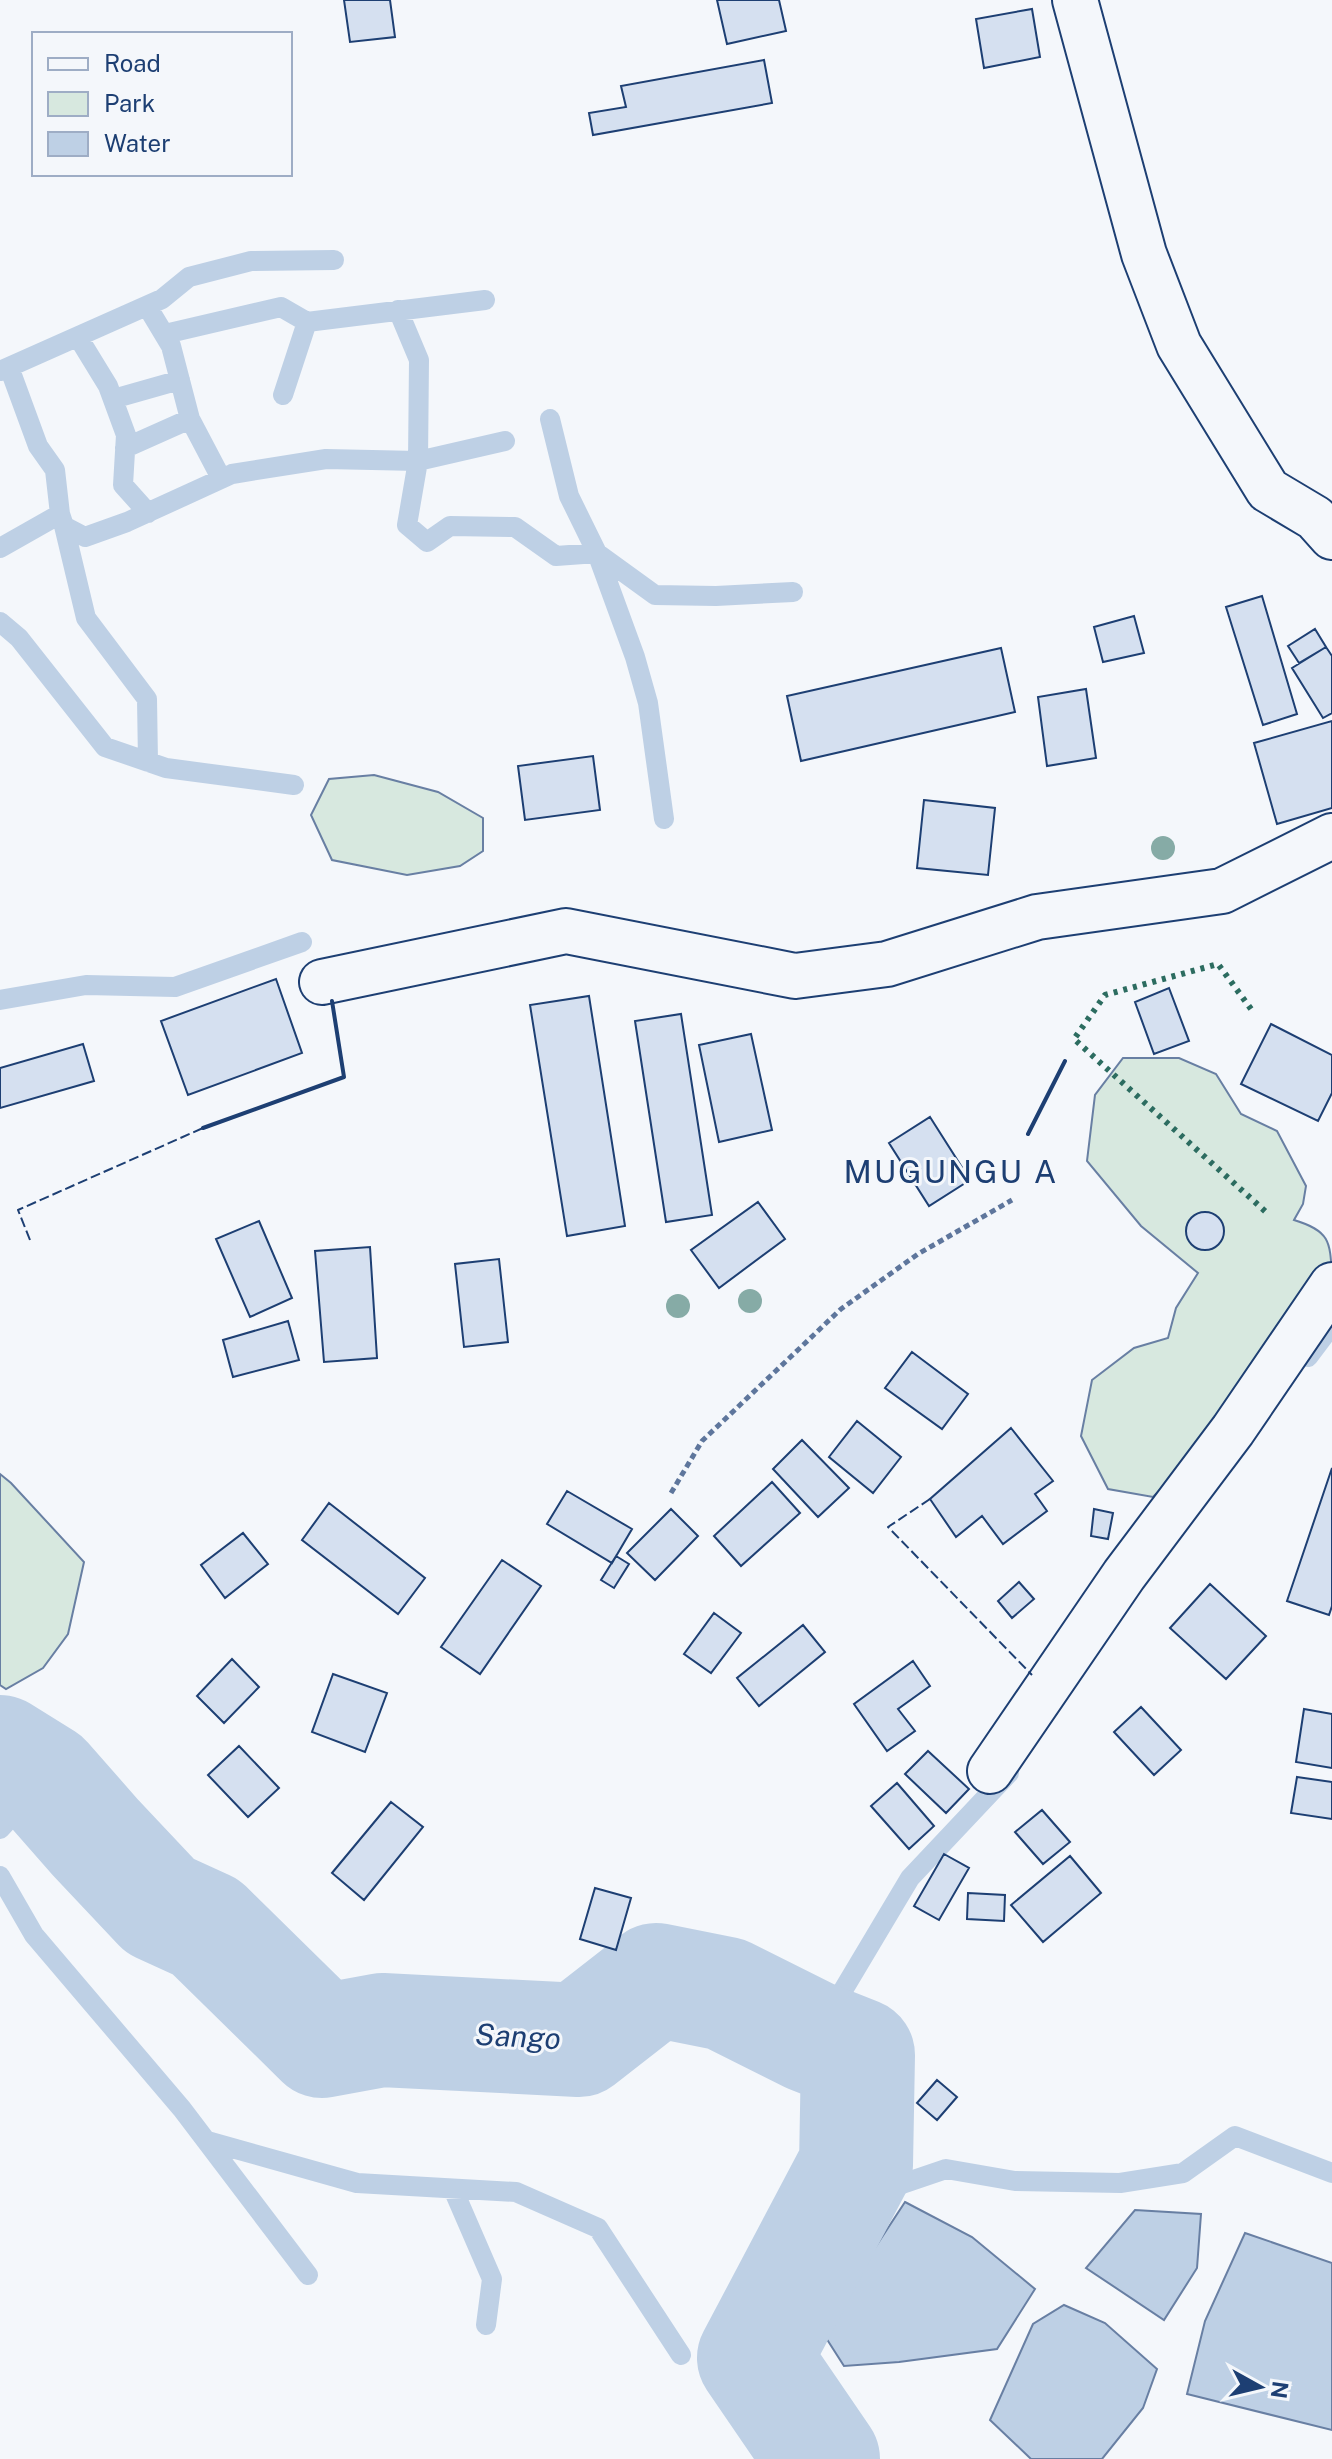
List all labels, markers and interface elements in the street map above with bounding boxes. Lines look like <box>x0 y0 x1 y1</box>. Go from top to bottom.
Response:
legend <box>32 32 292 176</box>
text: Road <box>104 49 161 77</box>
text: Park <box>104 89 155 117</box>
text: Water <box>104 129 171 157</box>
district label: MUGUNGU A <box>844 1153 1058 1190</box>
water label: Sango <box>474 2016 562 2056</box>
north arrow <box>1220 2347 1300 2427</box>
text: N <box>1266 2379 1294 2400</box>

